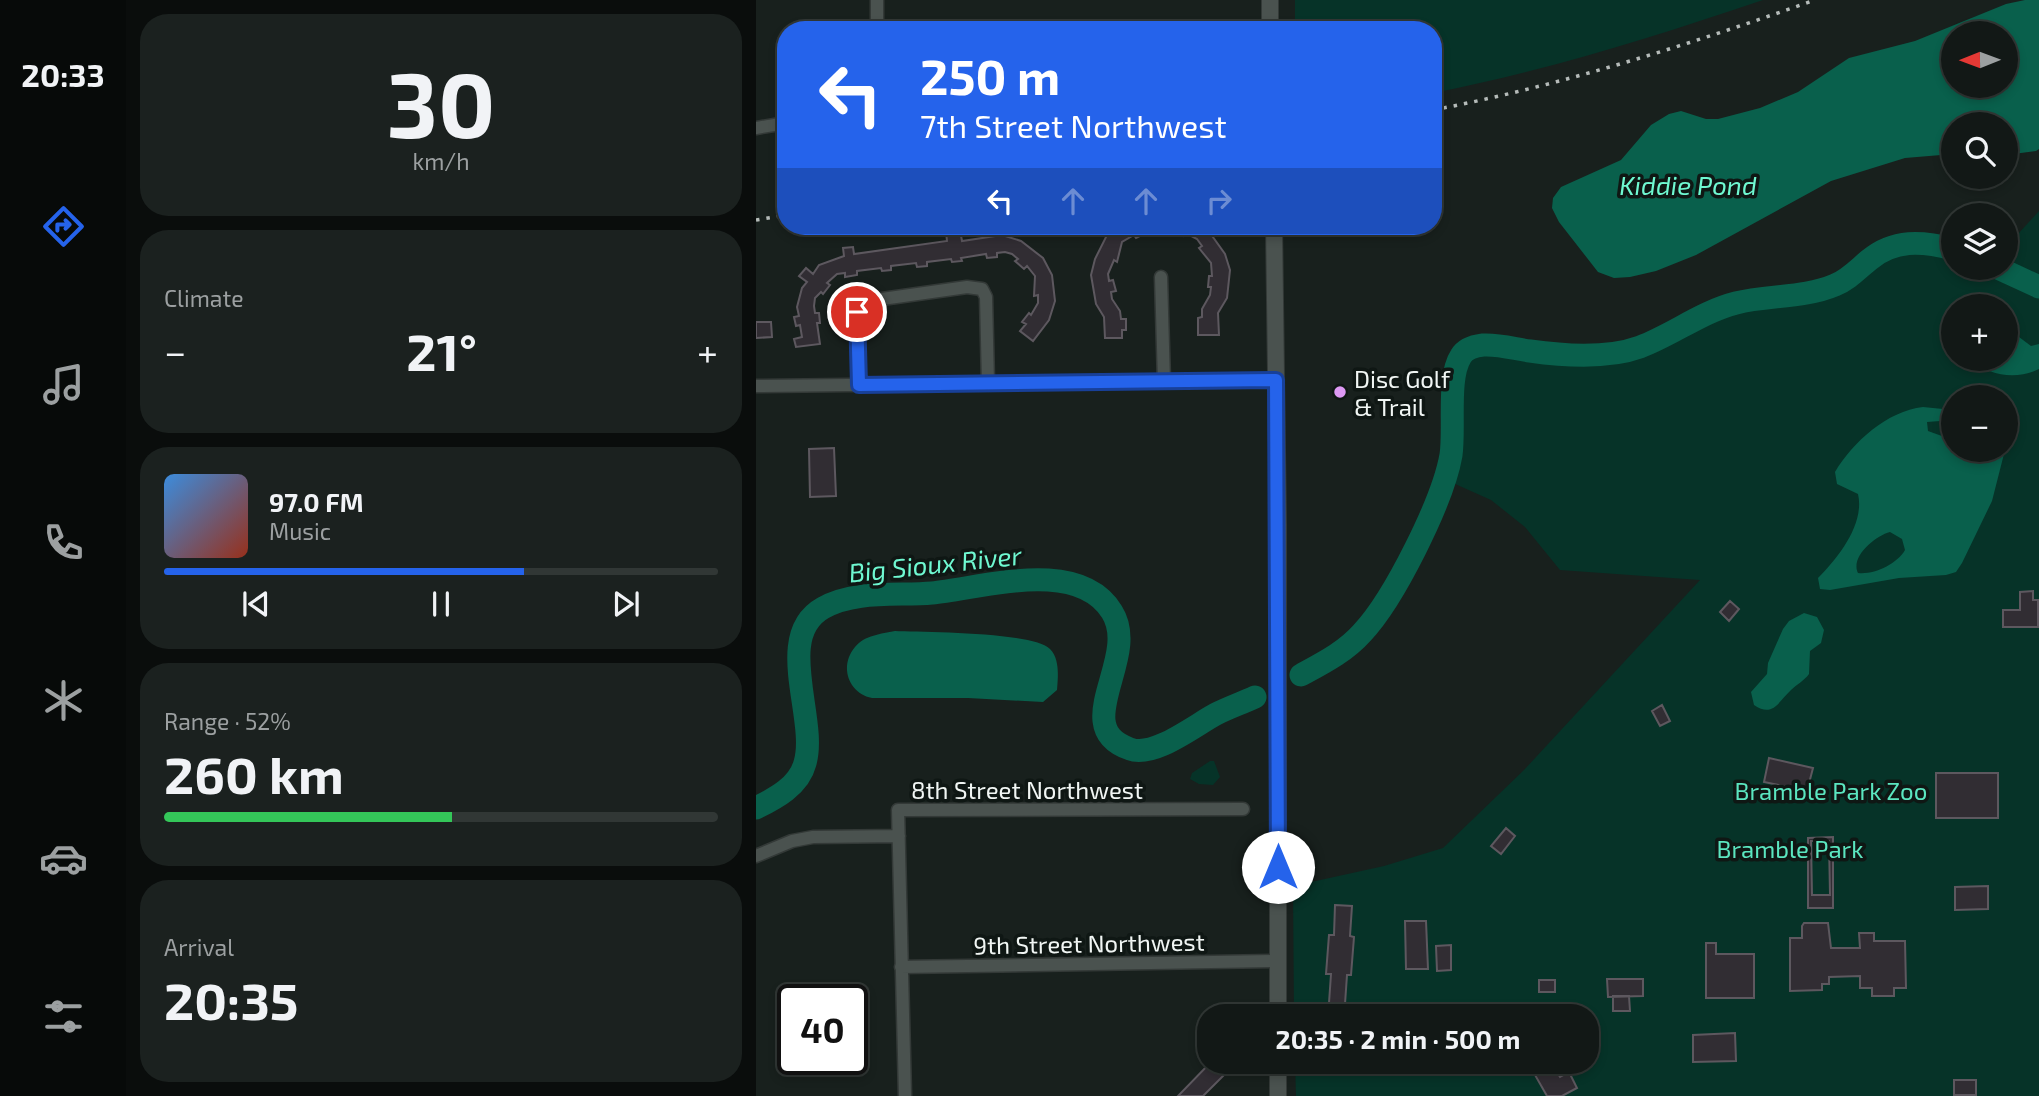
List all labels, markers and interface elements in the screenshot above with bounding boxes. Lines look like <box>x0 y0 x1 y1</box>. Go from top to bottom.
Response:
north arrow <box>1941 21 2018 98</box>
map controls <box>1941 21 2018 462</box>
text: 250 m <box>920 46 1060 105</box>
text: 30 <box>386 47 496 156</box>
icon: left <box>805 49 896 140</box>
text: 20:33 <box>21 55 105 93</box>
text: 7th Street Northwest <box>920 106 1227 144</box>
button: search <box>1941 112 2018 189</box>
text: km/h <box>412 147 470 175</box>
water label: Kiddie Pond <box>1619 169 1757 200</box>
icon: left <box>981 182 1019 220</box>
icon: ahead <box>1054 182 1092 220</box>
icon: ahead <box>1127 182 1165 220</box>
icon: right <box>1200 182 1238 220</box>
icon: directions <box>39 202 88 251</box>
button: layers <box>1941 203 2018 280</box>
pin <box>827 282 887 342</box>
text: Climate <box>164 284 244 312</box>
icon: arrive <box>838 293 876 331</box>
button: + <box>1941 294 2018 371</box>
text: 21° <box>406 319 477 381</box>
text: − <box>164 328 186 374</box>
text: + <box>697 328 718 374</box>
icon: music <box>39 360 88 409</box>
place label: Disc Golf & Trail <box>1354 364 1451 421</box>
marker: Disc Golf & Trail <box>1332 384 1348 400</box>
button: − <box>1941 385 2018 462</box>
text: 97.0 FM <box>269 486 364 517</box>
text: Music <box>269 517 331 545</box>
icon: phone <box>39 518 88 567</box>
water label: Big Sioux River <box>847 538 1024 587</box>
icon: previous <box>237 585 275 623</box>
icon: pause <box>422 585 460 623</box>
icon: next <box>607 585 645 623</box>
icon: climate <box>39 676 88 725</box>
text: Range · 52% <box>164 707 291 735</box>
text: 260 km <box>164 742 344 804</box>
street label: 8th Street Northwest <box>911 775 1143 804</box>
park label: Bramble Park Zoo <box>1735 776 1927 805</box>
position arrow <box>1241 830 1315 904</box>
icon: car <box>39 834 88 883</box>
park label: Bramble Park <box>1717 834 1863 863</box>
street label: 9th Street Northwest <box>973 926 1205 960</box>
text: Arrival <box>164 933 234 961</box>
text: 20:35 <box>164 968 299 1030</box>
speed limit sign: 40 <box>777 984 868 1075</box>
icon: filters <box>39 992 88 1041</box>
text: 20:35 · 2 min · 500 m <box>1276 1023 1520 1054</box>

